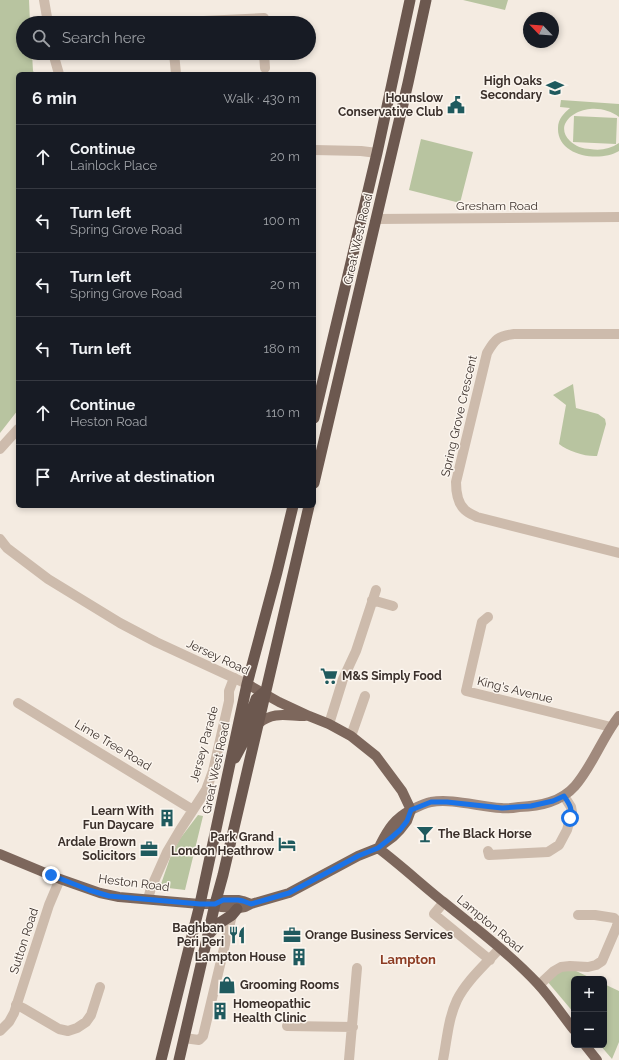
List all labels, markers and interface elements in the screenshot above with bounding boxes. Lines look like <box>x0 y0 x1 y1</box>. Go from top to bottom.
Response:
north arrow <box>523 12 559 48</box>
search box <box>16 16 316 60</box>
icon: search <box>30 27 52 49</box>
text: Search here <box>62 29 145 47</box>
place label: High Oaks Secondary <box>480 74 542 102</box>
school or university icon: High Oaks Secondary <box>545 78 565 98</box>
text: 6 min <box>32 88 77 108</box>
text: Walk · 430 m <box>223 91 300 106</box>
place label: Hounslow Conservative Club <box>338 91 444 119</box>
public building icon: Hounslow Conservative Club <box>446 95 466 115</box>
text: Continue <box>70 140 135 158</box>
icon: ahead <box>32 146 54 168</box>
text: 20 m <box>270 149 300 164</box>
text: Lainlock Place <box>70 158 157 173</box>
street label: Great West Road <box>341 192 375 286</box>
street label: Gresham Road <box>456 199 538 213</box>
text: Turn left <box>70 204 131 222</box>
icon: left <box>32 210 54 232</box>
text: 100 m <box>263 213 300 228</box>
text: Spring Grove Road <box>70 222 182 237</box>
text: Turn left <box>70 268 131 286</box>
icon: left <box>32 274 54 296</box>
text: 20 m <box>270 277 300 292</box>
text: Spring Grove Road <box>70 286 182 301</box>
icon: left <box>32 338 54 360</box>
text: Turn left <box>70 340 131 358</box>
text: 180 m <box>264 341 300 356</box>
street label: Spring Grove Crescent <box>438 354 480 478</box>
text: Continue <box>70 396 135 414</box>
icon: ahead <box>32 402 54 424</box>
text: 110 m <box>266 405 300 420</box>
text: Heston Road <box>70 414 147 429</box>
icon: arrive <box>32 466 54 488</box>
text: Arrive at destination <box>70 468 215 486</box>
street label: Jersey Road <box>184 636 252 678</box>
supermarket icon: M&S Simply Food <box>319 666 339 686</box>
place label: M&S Simply Food <box>342 669 442 683</box>
street label: King's Avenue <box>476 674 554 706</box>
street label: Jersey Parade <box>187 705 221 783</box>
street label: Lime Tree Road <box>72 717 154 773</box>
street label: Great West Road <box>199 721 233 815</box>
place label: Learn With Fun Daycare <box>83 804 154 832</box>
building icon: Learn With Fun Daycare <box>157 808 177 828</box>
route start <box>561 809 579 827</box>
bar icon: The Black Horse <box>415 824 435 844</box>
place label: The Black Horse <box>438 827 532 841</box>
place label: Park Grand London Heathrow <box>171 830 275 858</box>
hotel icon: Park Grand London Heathrow <box>277 834 297 854</box>
place label: Ardale Brown Solicitors <box>58 835 136 863</box>
office icon: Ardale Brown Solicitors <box>139 839 159 859</box>
route end <box>42 866 60 884</box>
street label: Heston Road <box>98 872 170 894</box>
street label: Lampton Road <box>454 892 526 956</box>
street label: Sutton Road <box>7 906 41 976</box>
place label: Baghban Peri Peri <box>172 921 224 949</box>
restaurant icon: Baghban Peri Peri <box>227 925 247 945</box>
office icon: Orange Business Services <box>282 925 302 945</box>
place label: Orange Business Services <box>305 928 453 942</box>
building icon: Lampton House <box>289 947 309 967</box>
place label: Lampton House <box>195 950 286 964</box>
district label: Lampton <box>380 952 436 967</box>
shop icon: Grooming Rooms <box>217 975 237 995</box>
map controls <box>571 976 607 1048</box>
button: + <box>571 976 607 1012</box>
place label: Grooming Rooms <box>240 978 339 992</box>
place label: Homeopathic Health Clinic <box>233 997 311 1025</box>
building icon: Homeopathic Health Clinic <box>210 1001 230 1021</box>
button: − <box>571 1012 607 1048</box>

